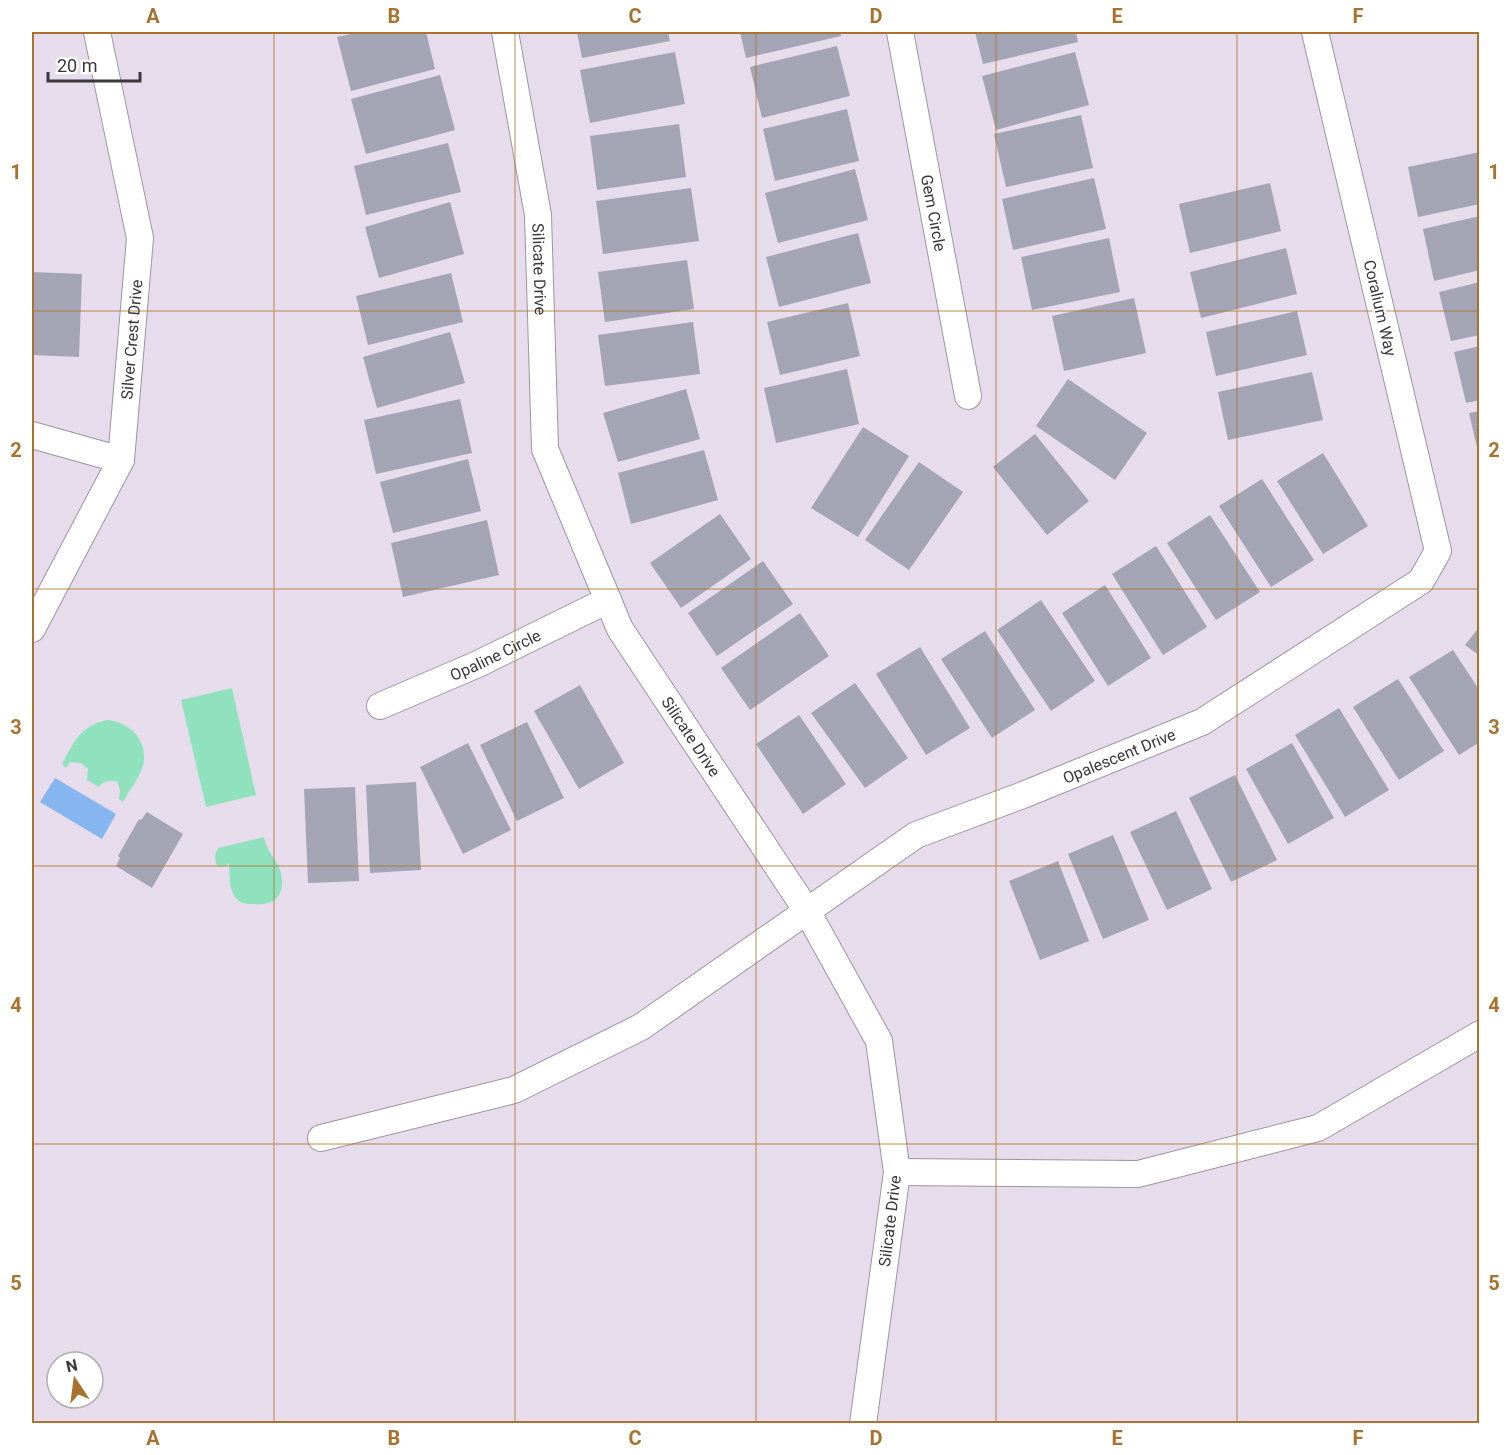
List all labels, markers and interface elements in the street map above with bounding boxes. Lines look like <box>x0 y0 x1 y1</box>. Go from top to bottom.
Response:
text: A <box>146 4 160 28</box>
text: B <box>388 4 400 28</box>
text: C <box>628 4 642 28</box>
text: D <box>870 4 883 28</box>
text: E <box>1111 4 1123 28</box>
text: F <box>1353 4 1364 28</box>
scale bar <box>48 45 140 83</box>
text: 20 m <box>57 55 97 76</box>
text: 1 <box>10 160 22 184</box>
text: 1 <box>1488 160 1500 184</box>
street label: Gem Circle <box>917 173 950 253</box>
street label: Silicate Drive <box>529 223 550 315</box>
street label: Coralium Way <box>1360 258 1400 358</box>
street label: Silver Crest Drive <box>117 279 146 400</box>
text: 2 <box>10 438 22 462</box>
text: 2 <box>1488 438 1500 462</box>
street label: Opaline Circle <box>447 625 544 684</box>
street label: Silicate Drive <box>658 693 725 780</box>
text: 3 <box>10 715 22 739</box>
text: 3 <box>1488 715 1500 739</box>
street label: Opalescent Drive <box>1060 724 1178 787</box>
text: 4 <box>10 993 22 1017</box>
text: 4 <box>1488 993 1500 1017</box>
street label: Silicate Drive <box>875 1174 905 1268</box>
text: 5 <box>10 1271 22 1295</box>
text: 5 <box>1488 1271 1500 1295</box>
north arrow <box>45 1350 105 1410</box>
text: N <box>64 1355 79 1376</box>
text: A <box>146 1426 160 1450</box>
text: B <box>388 1426 400 1450</box>
text: C <box>628 1426 642 1450</box>
text: D <box>870 1426 883 1450</box>
text: E <box>1111 1426 1123 1450</box>
text: F <box>1353 1426 1364 1450</box>

